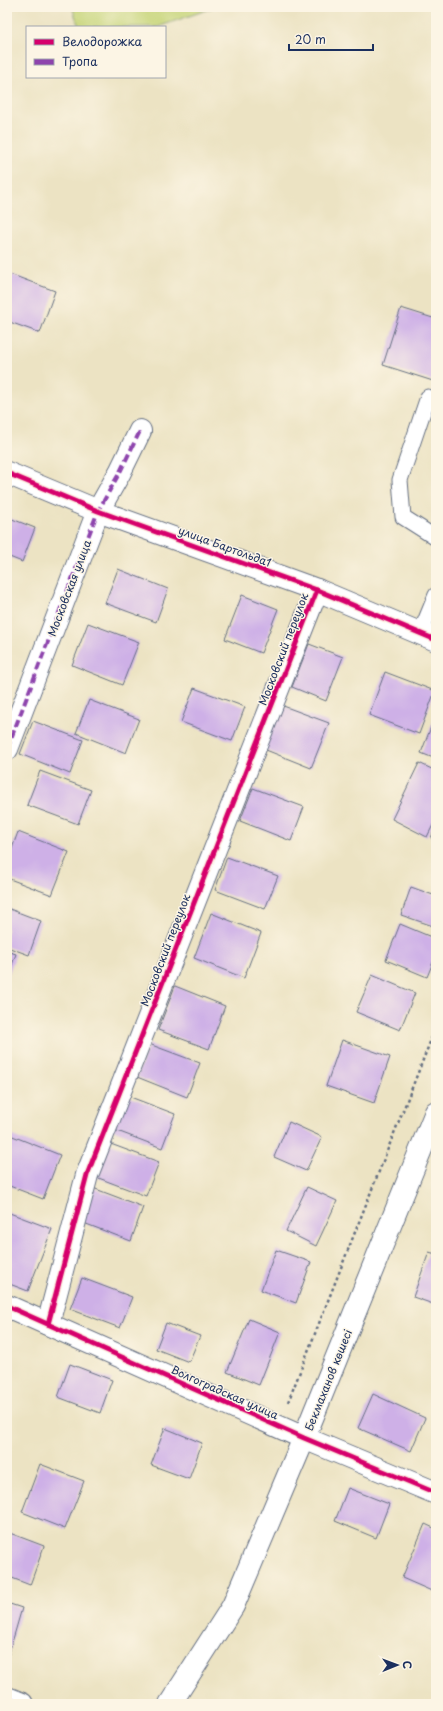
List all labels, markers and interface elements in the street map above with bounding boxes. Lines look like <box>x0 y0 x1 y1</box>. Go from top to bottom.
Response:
legend <box>26 26 166 78</box>
scale bar <box>289 26 373 52</box>
text: 20 m <box>295 30 326 48</box>
text: Велодорожка <box>62 32 142 50</box>
text: Тропа <box>62 52 98 70</box>
street label: улица Бартольда1 <box>176 521 274 571</box>
street label: Московская улица <box>43 537 95 639</box>
street label: Московский переулок <box>254 590 312 708</box>
street label: Московский переулок <box>136 891 194 1009</box>
street label: Бекмаханов көшесі <box>300 1327 356 1433</box>
street label: Волгоградская улица <box>169 1361 281 1423</box>
north arrow <box>377 1645 417 1685</box>
text: С <box>399 1661 416 1669</box>

